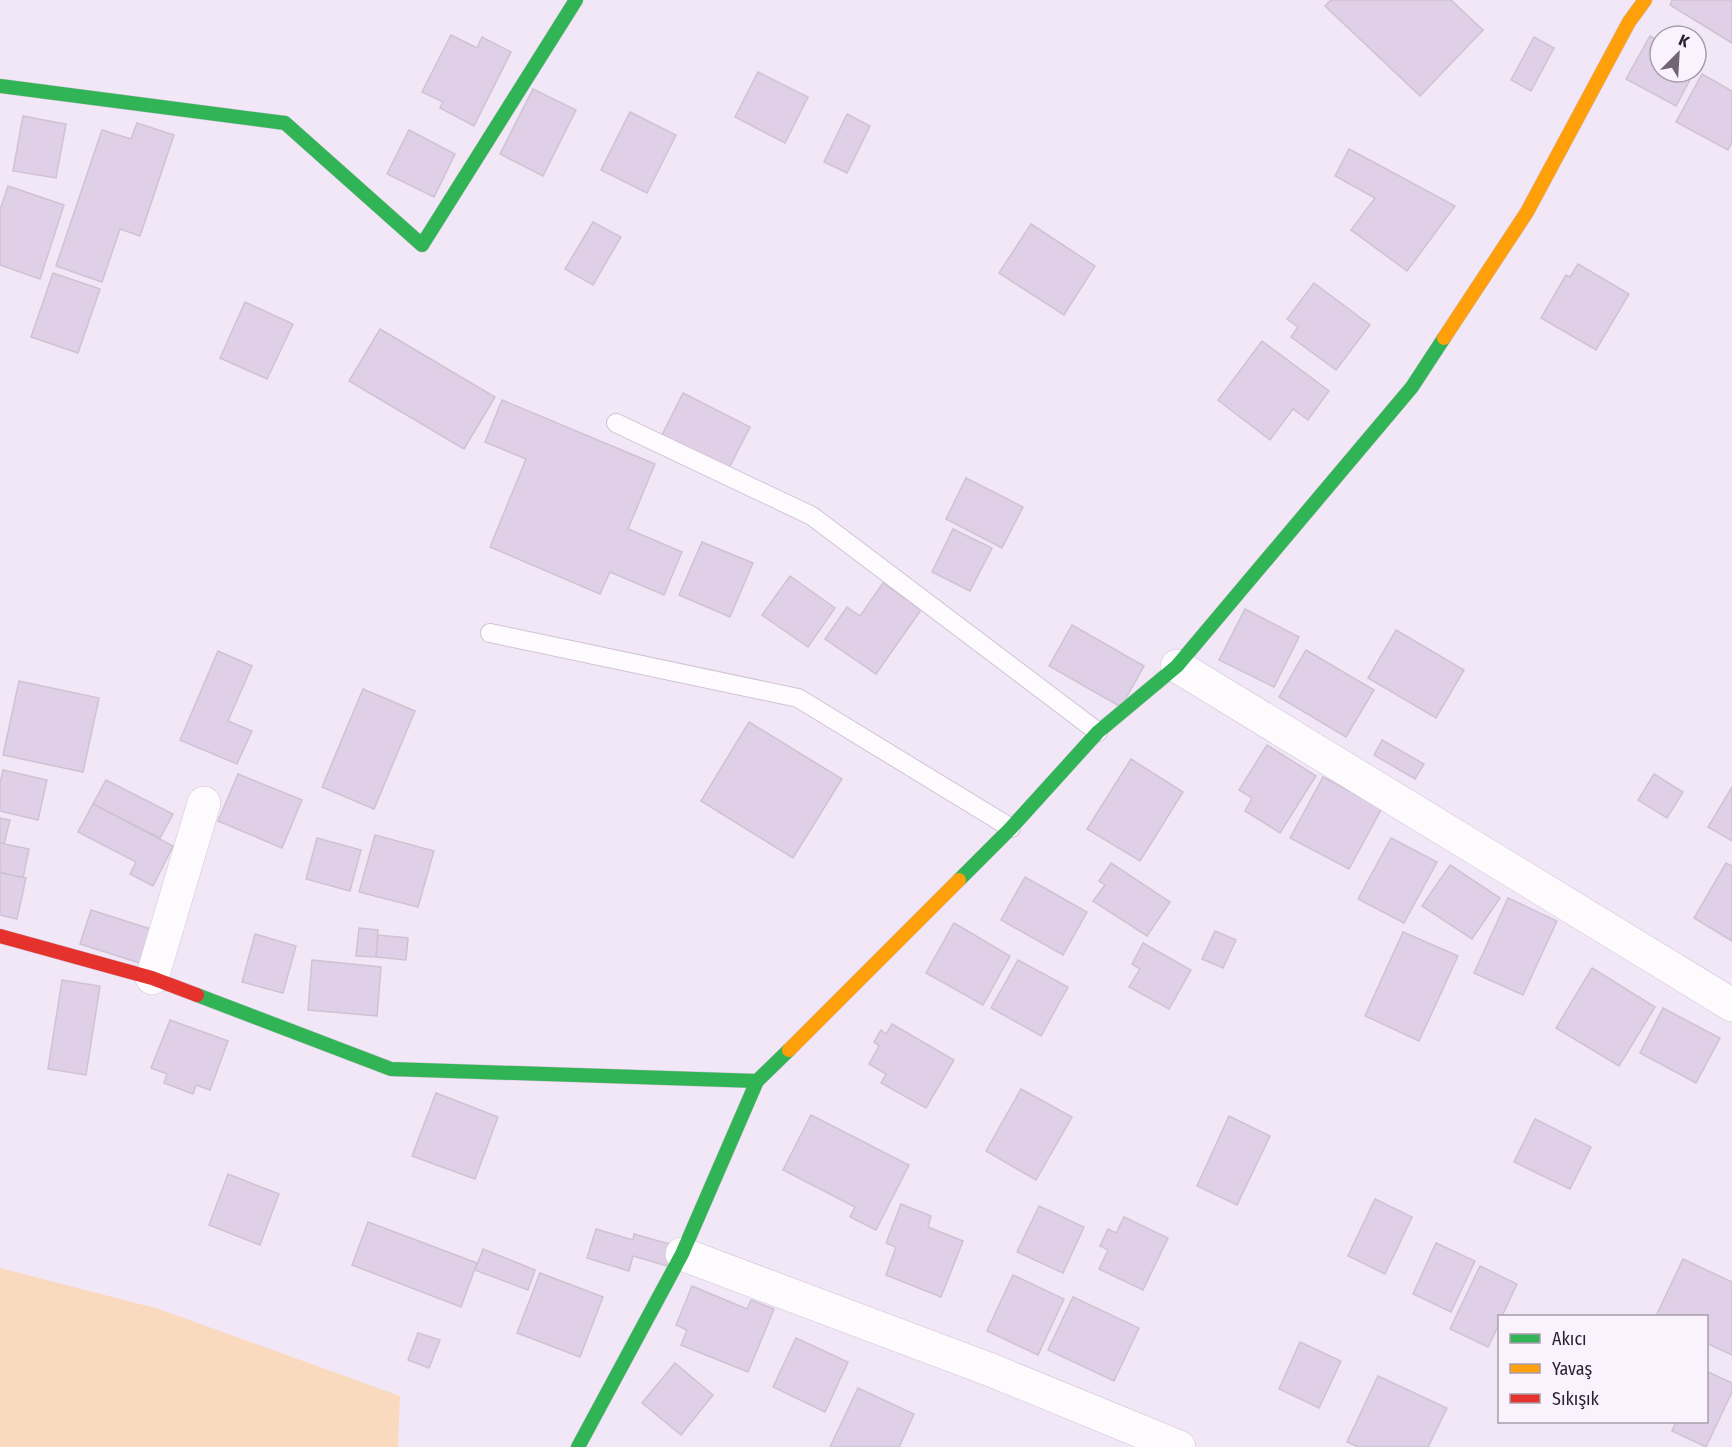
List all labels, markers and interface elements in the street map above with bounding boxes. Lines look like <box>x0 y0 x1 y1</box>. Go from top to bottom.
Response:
north arrow <box>1648 24 1708 84</box>
text: K <box>1676 30 1693 52</box>
legend <box>1498 1315 1708 1423</box>
text: Akıcı <box>1552 1328 1587 1350</box>
text: Yavaş <box>1552 1358 1593 1380</box>
text: Sıkışık <box>1552 1388 1600 1410</box>

